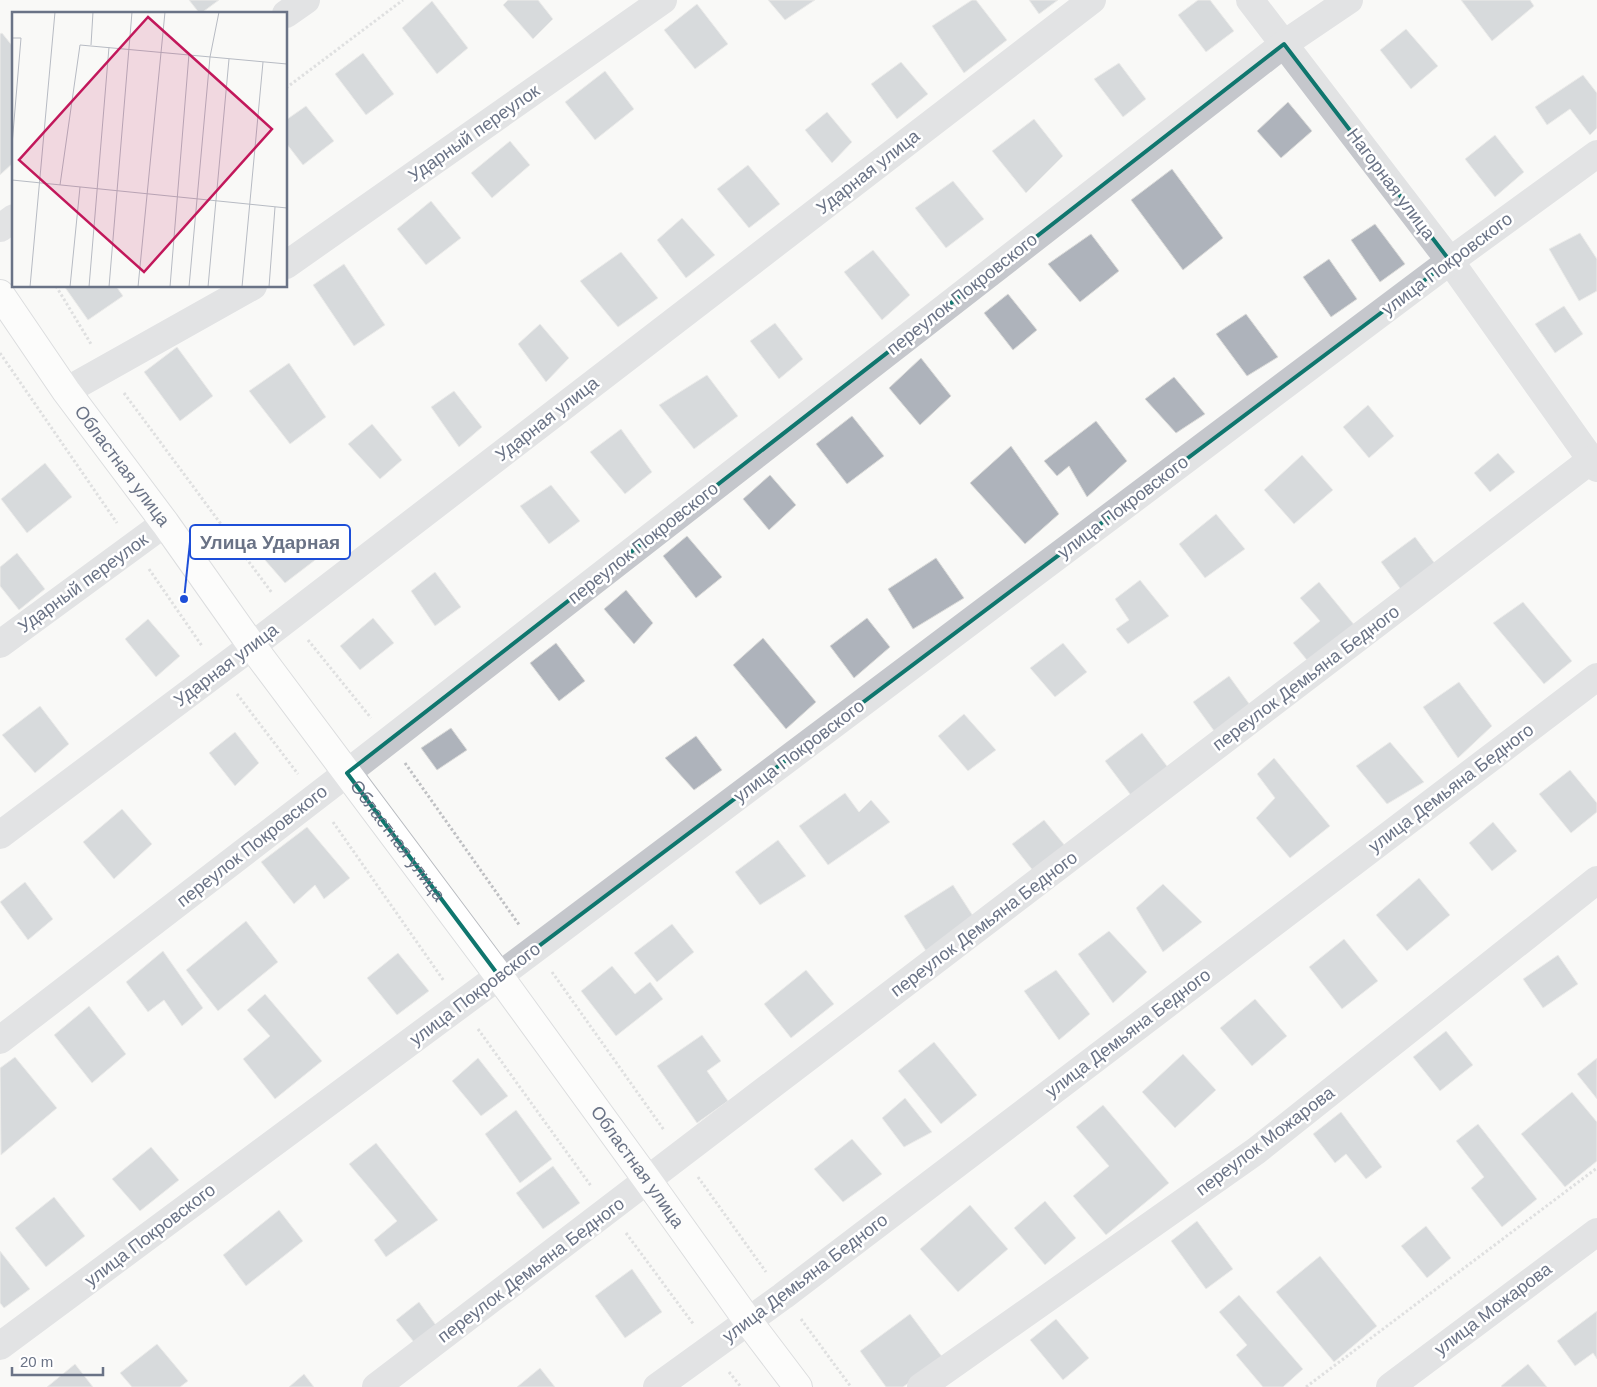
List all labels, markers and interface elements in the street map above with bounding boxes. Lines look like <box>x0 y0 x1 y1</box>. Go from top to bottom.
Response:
inset map <box>12 12 288 288</box>
street label: Ударный переулок <box>405 80 543 186</box>
street label: Ударная улица <box>813 125 924 218</box>
street label: Нагорная улица <box>1343 125 1440 244</box>
street label: улица Покровского <box>1378 208 1516 320</box>
street label: переулок Покровского <box>883 229 1041 359</box>
street label: Ударная улица <box>492 372 603 465</box>
street label: Областная улица <box>71 402 174 531</box>
street label: улица Покровского <box>1054 451 1192 563</box>
street label: переулок Покровского <box>564 478 722 608</box>
callout: Улица Ударная <box>190 525 350 559</box>
street label: Ударный переулок <box>14 529 152 637</box>
text: Улица Ударная <box>200 532 340 553</box>
street label: переулок Демьяна Бедного <box>1209 601 1403 755</box>
street label: Ударная улица <box>170 619 283 711</box>
street label: улица Покровского <box>730 695 868 807</box>
street label: улица Демьяна Бедного <box>1365 719 1537 857</box>
street label: Областная улица <box>346 776 450 906</box>
street label: переулок Покровского <box>173 781 331 911</box>
street label: переулок Демьяна Бедного <box>887 847 1081 1001</box>
street label: улица Покровского <box>406 938 544 1050</box>
street label: улица Демьяна Бедного <box>1042 964 1214 1102</box>
street label: переулок Можарова <box>1192 1082 1339 1200</box>
street label: Областная улица <box>587 1102 689 1233</box>
street label: улица Покровского <box>81 1179 219 1291</box>
street label: переулок Демьяна Бедного <box>434 1193 628 1347</box>
street label: улица Демьяна Бедного <box>719 1209 891 1347</box>
street label: улица Можарова <box>1431 1258 1556 1359</box>
scale bar <box>12 1344 104 1376</box>
text: 20 m <box>20 1353 53 1370</box>

